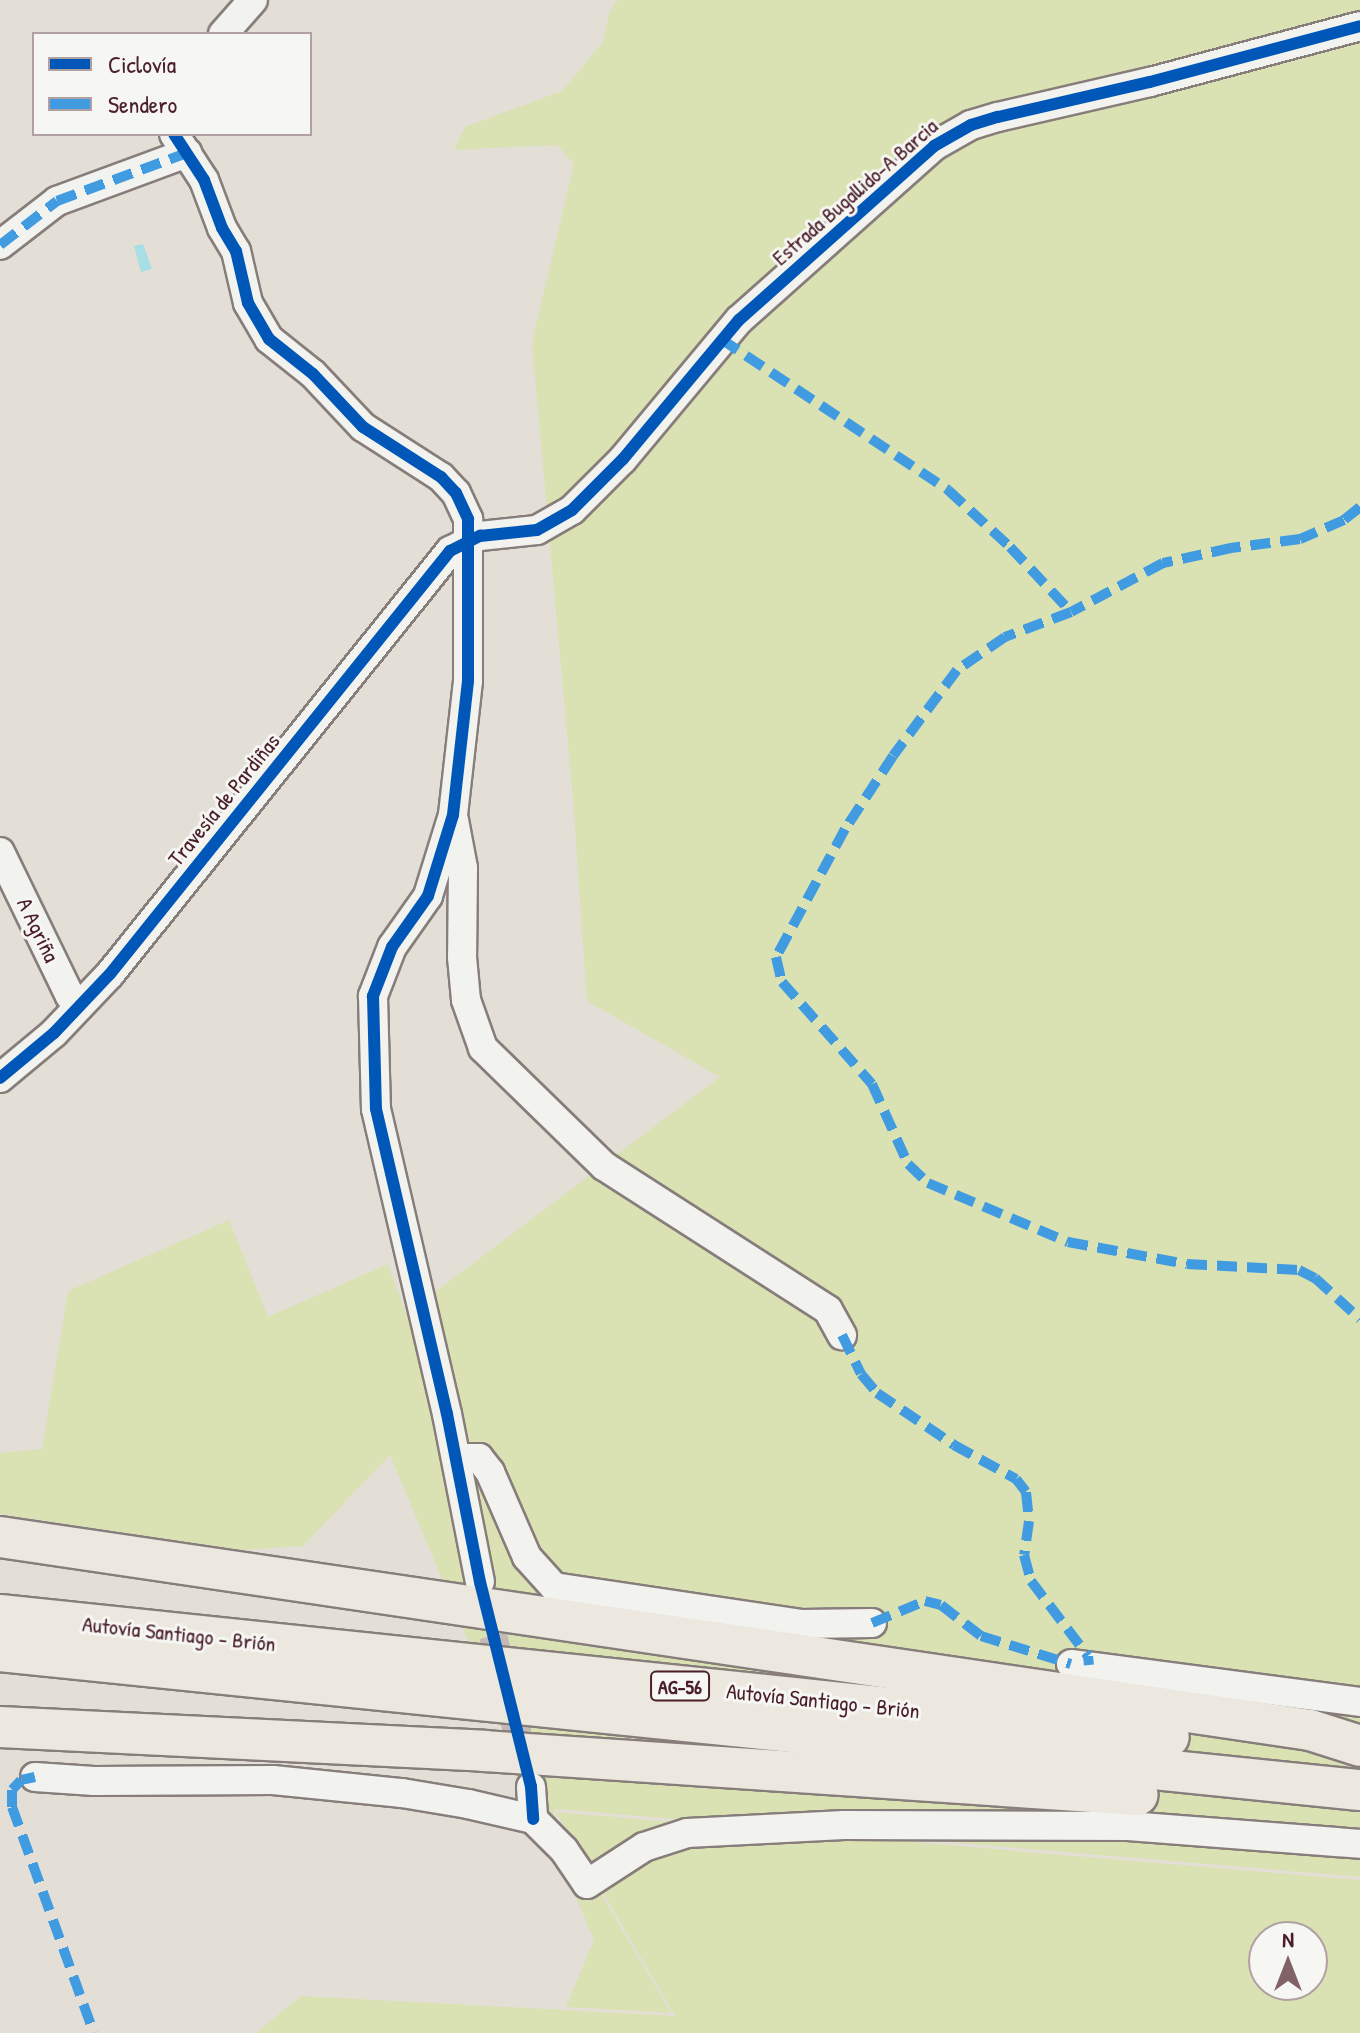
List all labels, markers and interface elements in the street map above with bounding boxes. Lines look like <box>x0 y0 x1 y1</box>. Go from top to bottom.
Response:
legend <box>32 32 312 136</box>
text: Ciclovía <box>108 48 176 80</box>
text: Sendero <box>108 88 177 120</box>
street label: Estrada Bugallido-A Barcia <box>767 113 943 271</box>
street label: Travesía de Pardiñas <box>163 728 285 872</box>
street label: A Agriña <box>11 894 65 966</box>
street label: Autovía Santiago - Brión <box>81 1611 277 1657</box>
road number: AG-56 <box>650 1670 710 1702</box>
street label: Autovía Santiago - Brión <box>725 1678 921 1724</box>
north arrow <box>1248 1921 1328 2001</box>
text: N <box>1282 1924 1294 1954</box>

